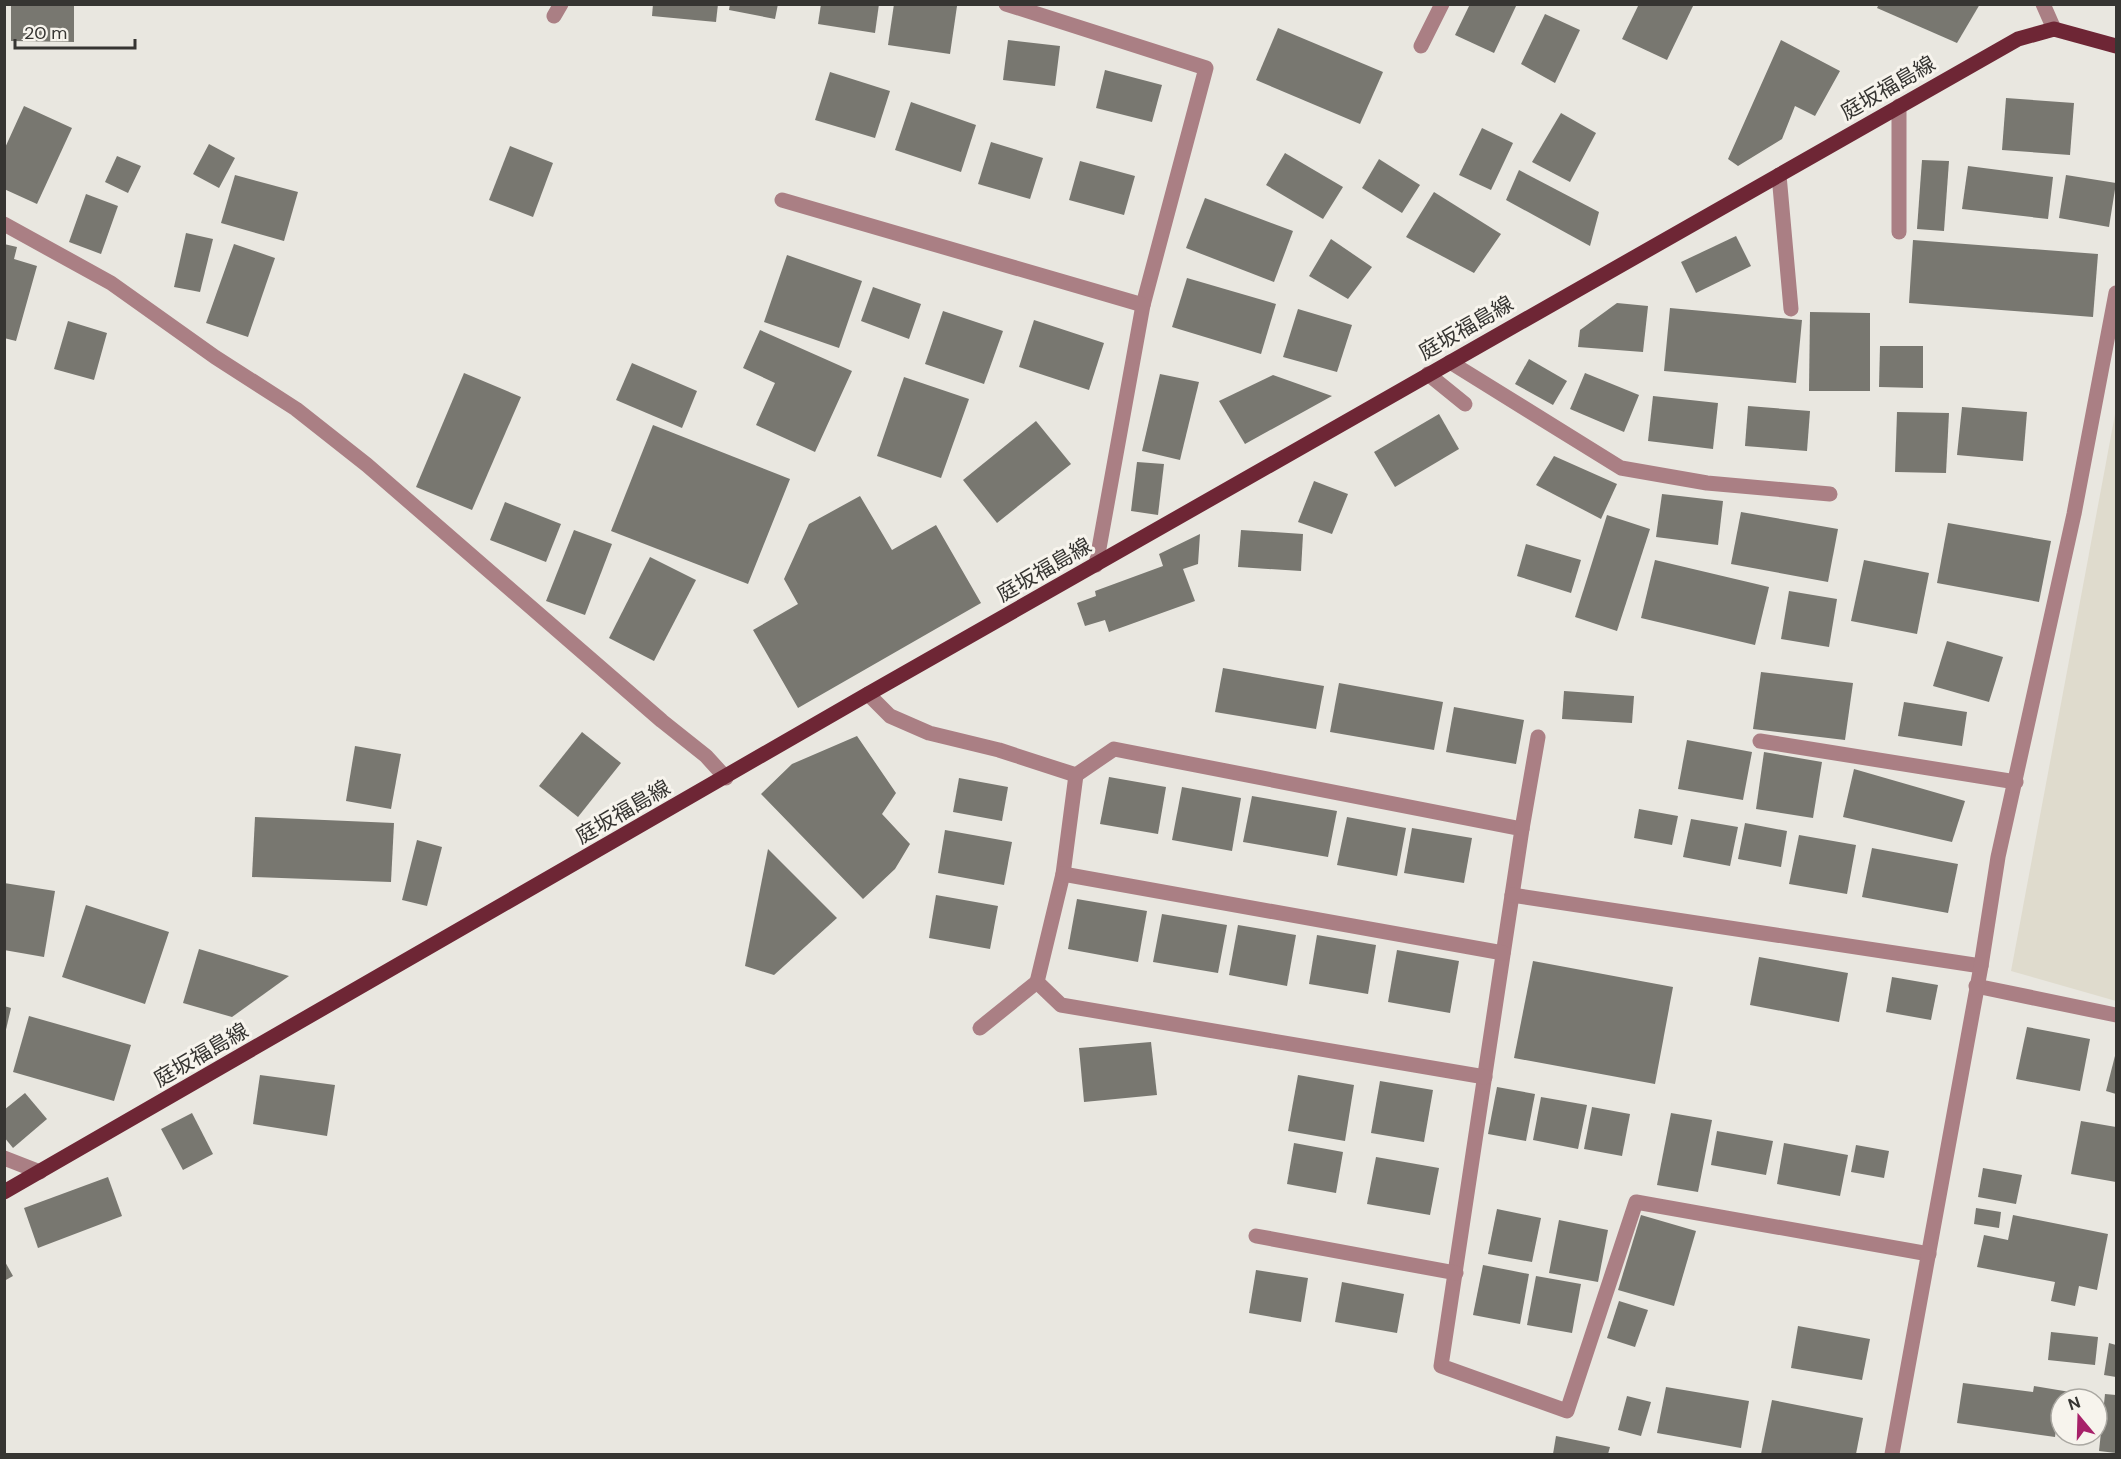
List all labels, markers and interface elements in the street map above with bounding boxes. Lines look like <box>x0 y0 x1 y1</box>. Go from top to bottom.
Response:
scale bar <box>15 12 135 50</box>
text: 20 m <box>24 21 67 45</box>
street label: 庭坂福島線 <box>1836 50 1940 126</box>
street label: 庭坂福島線 <box>1414 290 1518 366</box>
street label: 庭坂福島線 <box>992 532 1096 608</box>
street label: 庭坂福島線 <box>571 774 675 850</box>
street label: 庭坂福島線 <box>149 1017 253 1093</box>
north arrow <box>2049 1387 2109 1447</box>
text: N <box>2065 1391 2083 1415</box>

